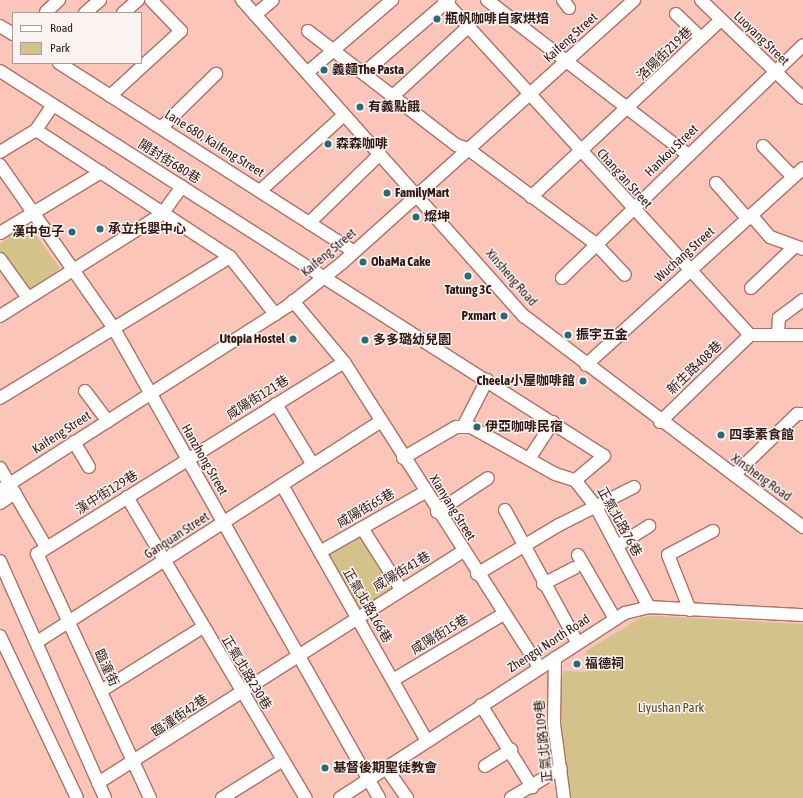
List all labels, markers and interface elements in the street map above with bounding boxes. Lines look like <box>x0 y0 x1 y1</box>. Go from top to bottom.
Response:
street label: Luoyang Street <box>730 9 792 69</box>
street label: Kaifeng Street <box>541 10 601 66</box>
place label: 瓶帆咖啡自家烘焙 <box>445 11 549 27</box>
legend <box>12 12 142 64</box>
marker: 瓶帆咖啡自家烘焙 <box>432 14 442 24</box>
text: Road <box>50 21 73 35</box>
street label: 洛陽街219巷 <box>634 24 696 84</box>
text: Park <box>50 41 70 55</box>
place label: 義麵The Pasta <box>332 62 404 78</box>
marker: 義麵The Pasta <box>319 65 329 75</box>
place label: 有義點餓 <box>368 99 420 115</box>
marker: 有義點餓 <box>355 102 365 112</box>
street label: Lane 680, Kaifeng Street <box>161 107 267 181</box>
street label: Hankou Street <box>642 122 702 180</box>
place label: 森森咖啡 <box>336 136 388 152</box>
street label: 開封街680巷 <box>135 137 203 187</box>
marker: 森森咖啡 <box>323 139 333 149</box>
street label: Chang'an Street <box>593 146 655 212</box>
place label: FamilyMart <box>395 185 449 201</box>
marker: FamilyMart <box>382 188 392 198</box>
place label: 燦坤 <box>424 209 450 225</box>
marker: 燦坤 <box>411 212 421 222</box>
place label: 承立托嬰中心 <box>108 221 186 237</box>
place label: 漢中包子 <box>12 224 64 240</box>
marker: 承立托嬰中心 <box>95 224 105 234</box>
street label: Wuchang Street <box>652 224 718 286</box>
street label: Kaifeng Street <box>298 226 360 280</box>
marker: 漢中包子 <box>67 227 77 237</box>
street label: Xinsheng Road <box>482 246 540 310</box>
place label: ObaMa Cake <box>371 254 431 270</box>
marker: ObaMa Cake <box>358 257 368 267</box>
marker: Tatung 3C <box>463 271 473 281</box>
place label: Tatung 3C <box>445 282 491 298</box>
place label: Pxmart <box>462 308 496 324</box>
marker: Pxmart <box>499 311 509 321</box>
place label: 振宇五金 <box>576 327 628 343</box>
marker: 振宇五金 <box>563 330 573 340</box>
place label: Utopia Hostel <box>219 331 285 347</box>
place label: 多多璐幼兒園 <box>373 332 451 348</box>
marker: Utopia Hostel <box>288 334 298 344</box>
marker: 多多璐幼兒園 <box>360 335 370 345</box>
street label: 新生路408巷 <box>664 338 726 398</box>
street label: 咸陽街121巷 <box>224 373 292 423</box>
place label: Cheela小屋咖啡館 <box>477 373 575 389</box>
marker: Cheela小屋咖啡館 <box>578 376 588 386</box>
street label: Kaifeng Street <box>30 408 94 458</box>
place label: 伊亞咖啡民宿 <box>485 419 563 435</box>
street label: Hanzhong Street <box>177 422 231 498</box>
marker: 伊亞咖啡民宿 <box>472 422 482 432</box>
place label: 四季素食館 <box>729 427 794 443</box>
marker: 四季素食館 <box>716 430 726 440</box>
street label: Xinsheng Road <box>728 451 794 505</box>
street label: 漢中街129巷 <box>73 468 141 518</box>
street label: Xianyang Street <box>426 472 478 544</box>
street label: 正氣北路76巷 <box>593 484 645 560</box>
street label: 咸陽街65巷 <box>334 486 398 532</box>
street label: Ganquan Street <box>142 509 212 563</box>
street label: 咸陽街41巷 <box>370 549 434 595</box>
street label: 正氣北路166巷 <box>339 566 395 646</box>
street label: 咸陽街15巷 <box>408 612 472 658</box>
street label: Zhengqi North Road <box>505 612 593 676</box>
street label: 正氣北路230巷 <box>218 633 274 713</box>
street label: 臨潼街 <box>91 647 121 689</box>
place label: 福德祠 <box>585 656 624 672</box>
marker: 福德祠 <box>572 659 582 669</box>
street label: 臨潼街42巷 <box>149 692 211 740</box>
street label: 正氣北路109巷 <box>532 699 556 783</box>
park label: Liyushan Park <box>638 700 704 716</box>
place label: 基督後期聖徒教會 <box>333 760 437 776</box>
marker: 基督後期聖徒教會 <box>320 763 330 773</box>

